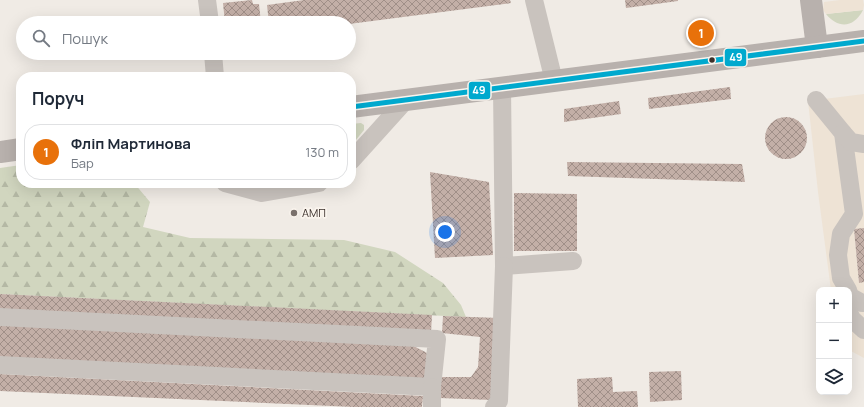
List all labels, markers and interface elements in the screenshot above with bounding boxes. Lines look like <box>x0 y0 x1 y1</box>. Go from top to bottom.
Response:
search box <box>16 16 356 60</box>
pin: 1 <box>688 18 714 48</box>
icon: search <box>30 27 52 49</box>
text: Пошук <box>62 28 108 49</box>
line badge: 49 <box>724 48 747 67</box>
text: 49 <box>729 49 743 64</box>
unlabelled marker <box>707 55 717 65</box>
line badge: 49 <box>468 81 491 100</box>
text: 49 <box>472 82 486 97</box>
text: Поруч <box>32 87 84 110</box>
text: Фліп Мартинова <box>71 133 191 154</box>
text: 1 <box>43 143 49 161</box>
text: 130 m <box>305 143 339 161</box>
text: Бар <box>71 154 94 172</box>
place label: АМП <box>302 205 326 220</box>
marker: АМП <box>289 208 299 218</box>
your location <box>435 222 455 242</box>
map controls <box>816 287 852 395</box>
button: + <box>816 287 852 323</box>
button: − <box>816 323 852 359</box>
button: layers <box>816 359 852 395</box>

